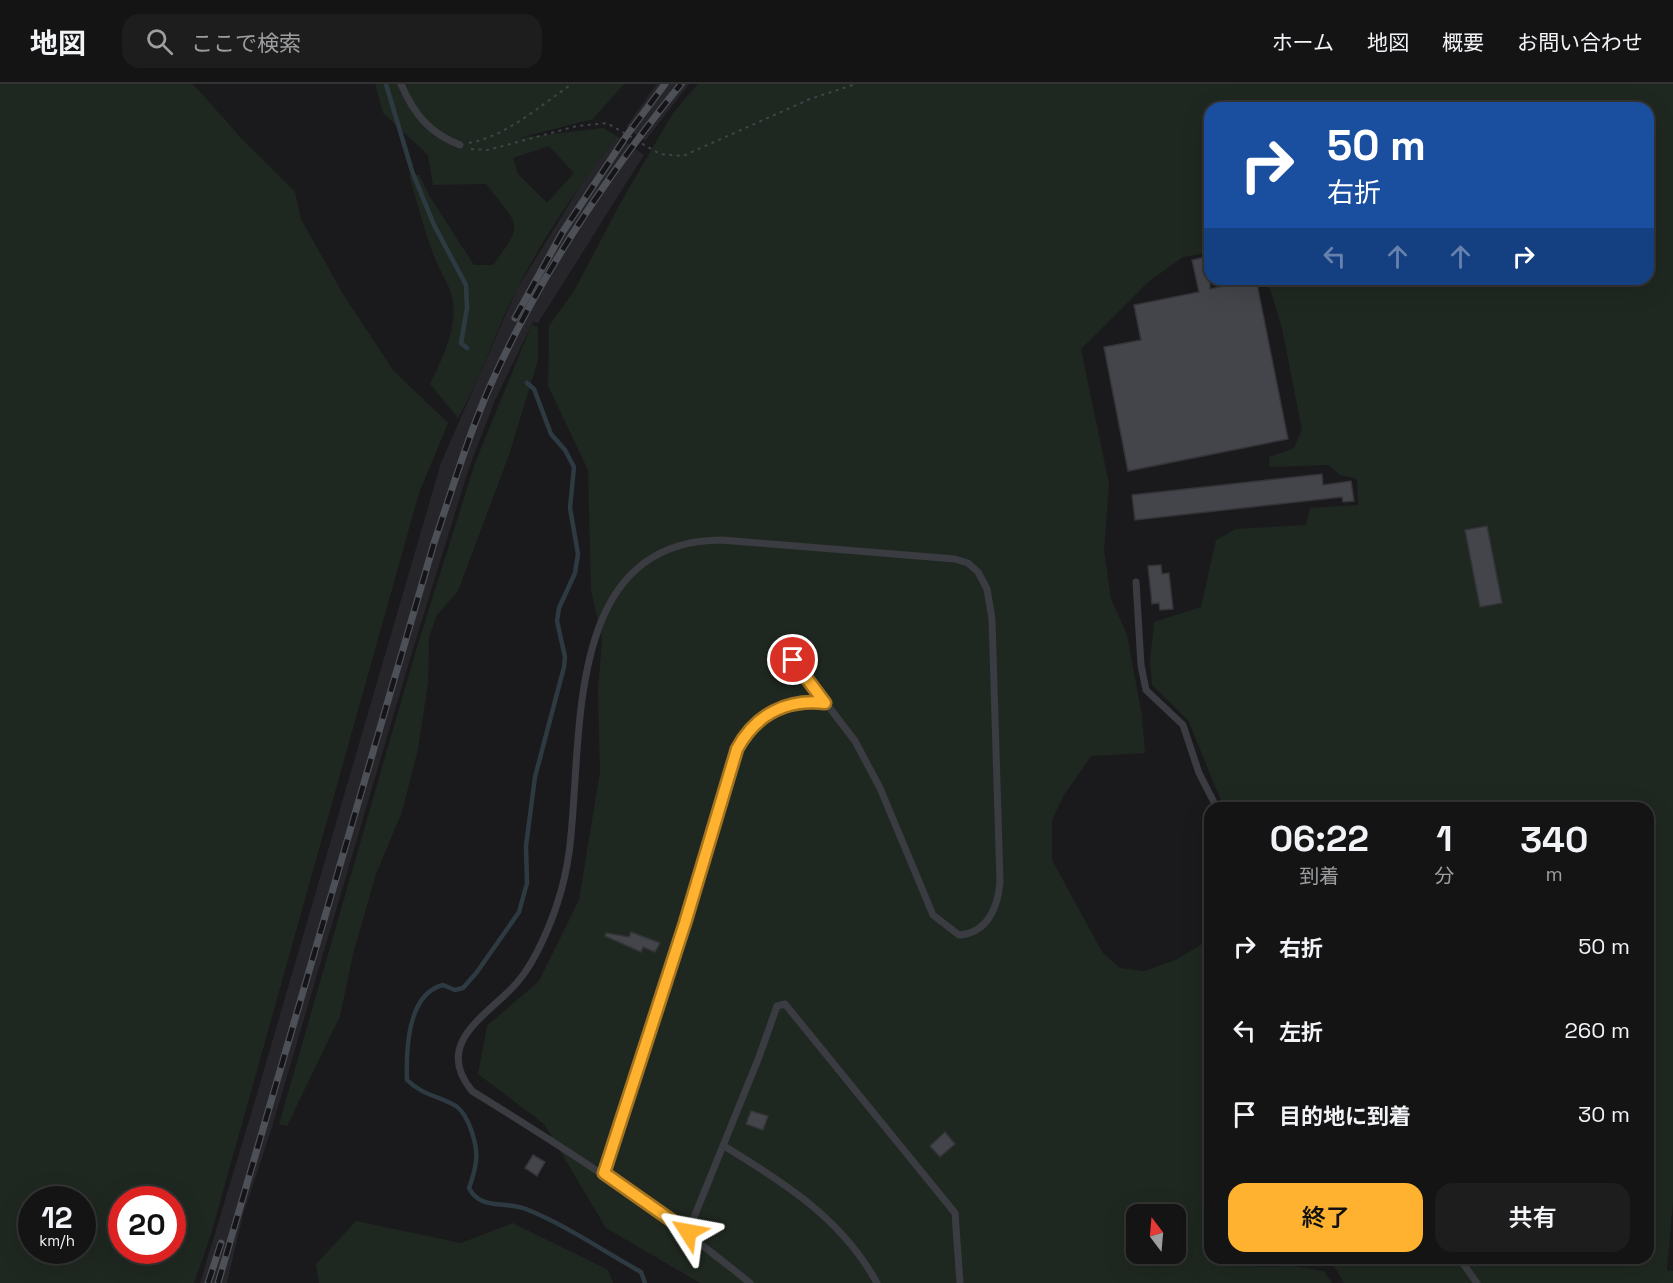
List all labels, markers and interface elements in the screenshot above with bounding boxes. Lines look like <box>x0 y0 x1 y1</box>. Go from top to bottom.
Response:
search box <box>122 14 542 68</box>
text: 地図 <box>30 25 86 61</box>
icon: search <box>143 25 176 58</box>
text: ここで検索 <box>191 29 301 57</box>
text: ホーム <box>1272 29 1334 56</box>
text: 地図 <box>1367 29 1409 56</box>
text: 概要 <box>1442 29 1484 56</box>
text: お問い合わせ <box>1517 29 1643 56</box>
text: 50 m <box>1327 119 1426 172</box>
icon: right <box>1228 126 1306 204</box>
text: 右折 <box>1327 175 1381 210</box>
icon: left <box>1318 240 1351 273</box>
icon: ahead <box>1381 240 1414 273</box>
icon: ahead <box>1444 240 1477 273</box>
icon: right <box>1507 240 1540 273</box>
pin <box>767 634 818 685</box>
icon: arrive <box>776 643 809 676</box>
text: 06:22 <box>1270 816 1369 862</box>
text: 1 <box>1436 816 1453 862</box>
text: 340 <box>1520 817 1588 863</box>
text: m <box>1546 861 1563 887</box>
text: 到着 <box>1299 863 1339 889</box>
text: 分 <box>1434 863 1454 889</box>
icon: right <box>1228 930 1261 963</box>
text: 50 m <box>1578 932 1630 960</box>
text: 右折 <box>1279 934 1323 962</box>
icon: left <box>1228 1014 1261 1047</box>
text: 260 m <box>1565 1016 1630 1044</box>
text: 左折 <box>1279 1018 1323 1046</box>
icon: arrive <box>1228 1098 1261 1131</box>
text: 30 m <box>1578 1100 1630 1128</box>
text: 目的地に到着 <box>1279 1102 1411 1130</box>
button: 終了 <box>1228 1183 1423 1252</box>
button: 共有 <box>1435 1183 1630 1252</box>
speed limit sign: 20 <box>108 1186 186 1264</box>
text: 12 <box>41 1198 73 1237</box>
position arrow <box>656 1200 720 1264</box>
north arrow <box>1126 1204 1186 1264</box>
map controls <box>1126 1204 1186 1264</box>
text: km/h <box>39 1231 75 1250</box>

